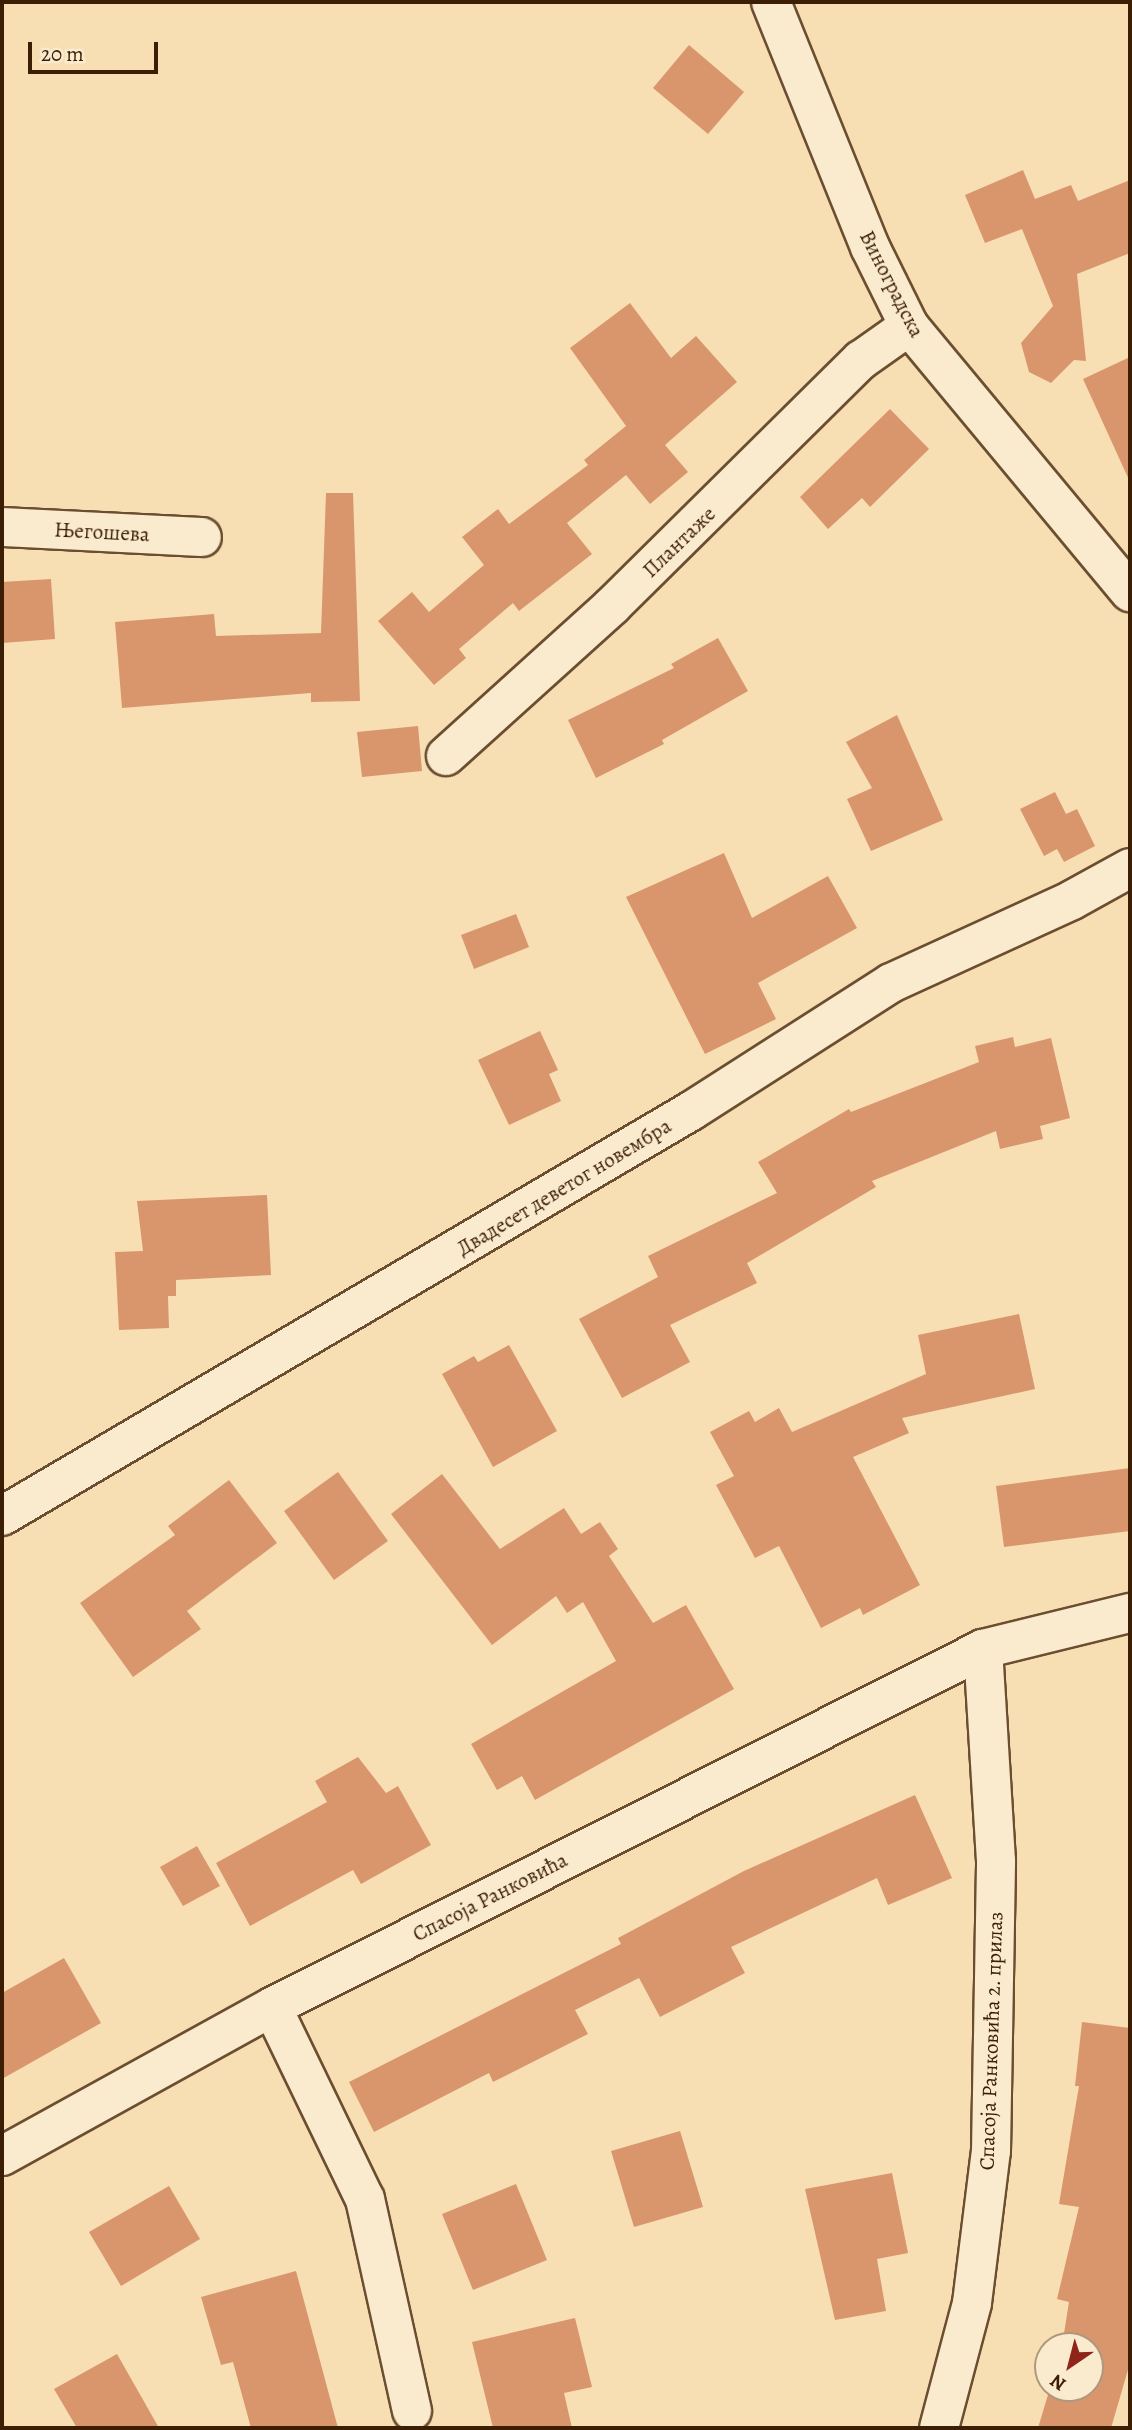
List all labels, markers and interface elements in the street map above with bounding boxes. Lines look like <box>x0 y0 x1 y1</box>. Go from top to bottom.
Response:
scale bar <box>32 28 161 72</box>
text: 20 m <box>41 40 84 68</box>
street label: Виноградска <box>854 226 930 342</box>
street label: Плантаже <box>637 501 721 583</box>
street label: Његошева <box>54 517 150 547</box>
street label: Двадесет деветог новембра <box>452 1113 676 1261</box>
street label: Спасоја Ранковића <box>408 1847 572 1947</box>
street label: Спасоја Ранковића 2. прилаз <box>974 1911 1008 2171</box>
north arrow <box>1034 2332 1104 2402</box>
text: N <box>1045 2368 1071 2397</box>

